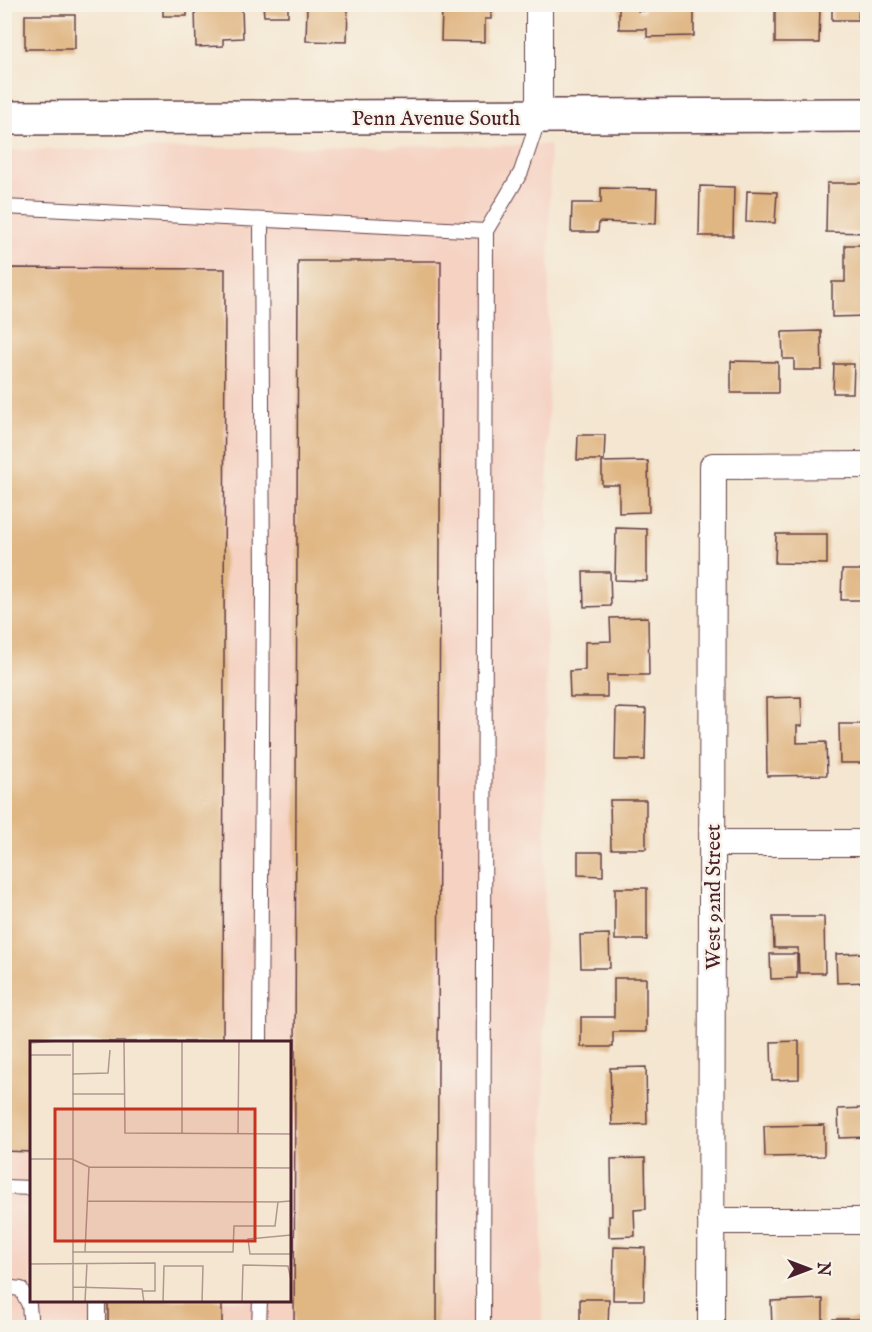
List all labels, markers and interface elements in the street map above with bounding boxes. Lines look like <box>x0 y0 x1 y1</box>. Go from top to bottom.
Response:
street label: Penn Avenue South <box>352 106 520 133</box>
street label: West 92nd Street <box>701 824 728 970</box>
inset map <box>30 1041 291 1302</box>
north arrow <box>779 1239 839 1299</box>
text: N <box>812 1261 832 1276</box>

